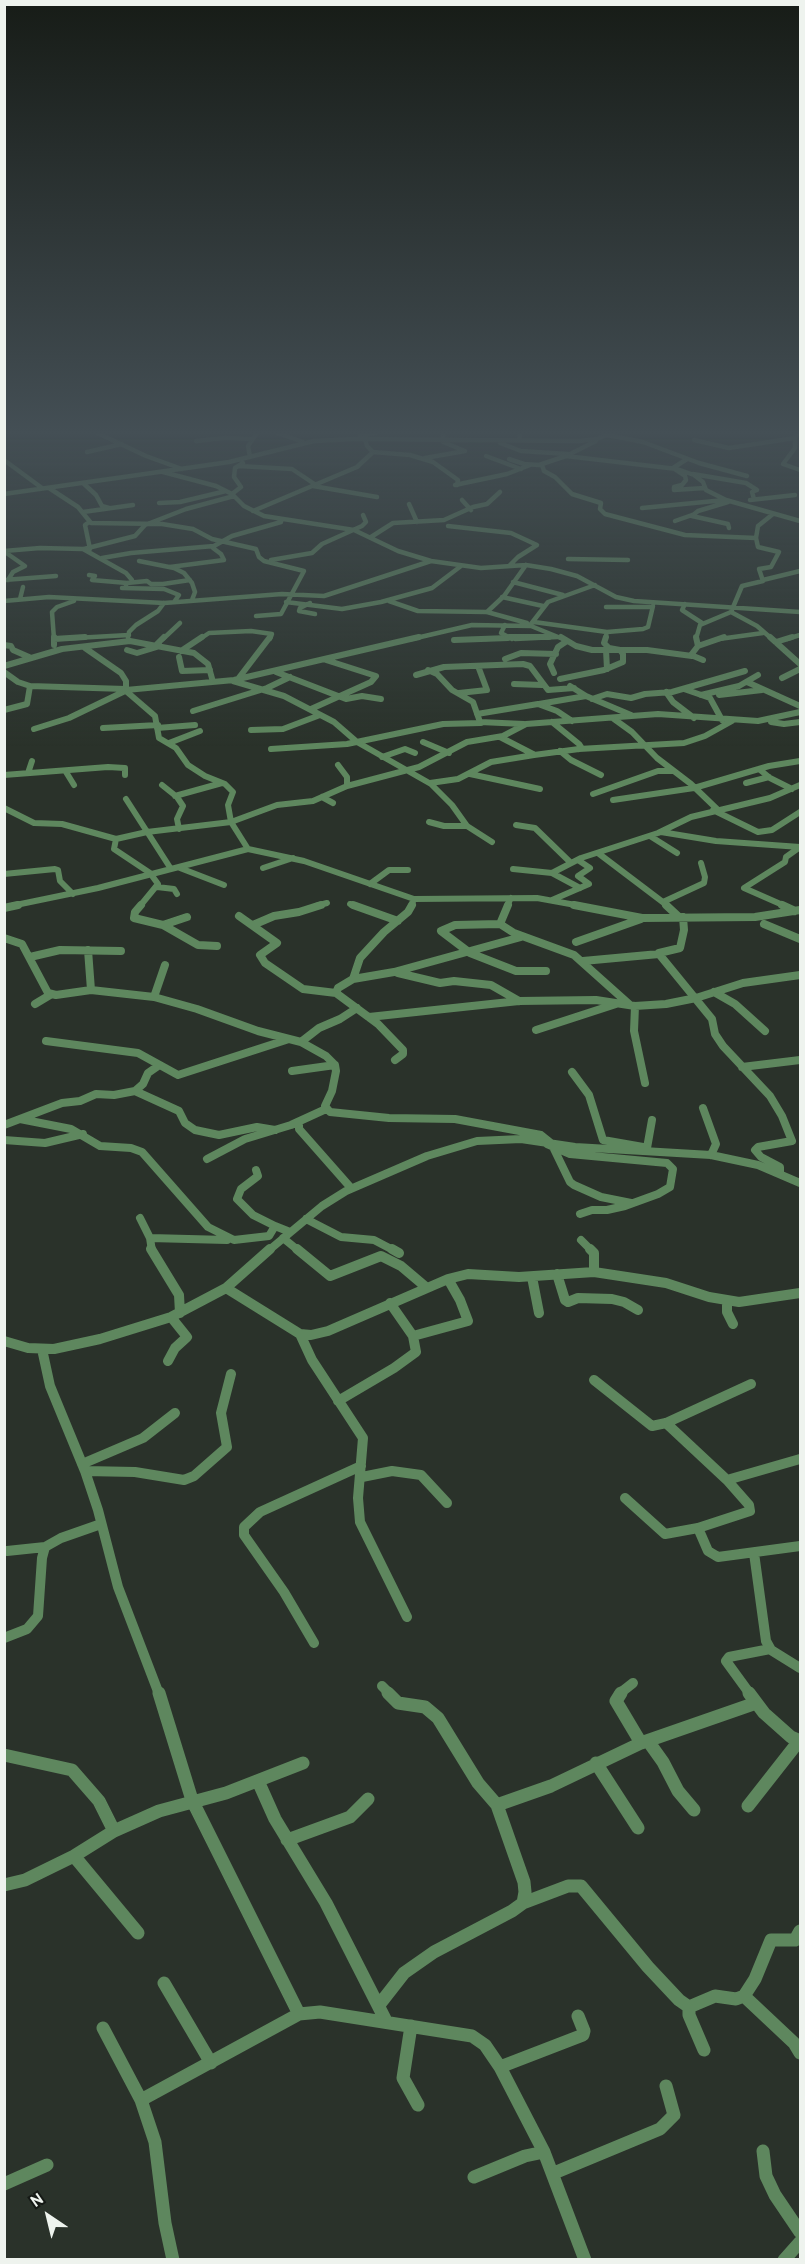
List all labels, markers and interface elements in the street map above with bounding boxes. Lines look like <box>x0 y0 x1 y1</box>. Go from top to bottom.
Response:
north arrow <box>18 2186 78 2246</box>
text: N <box>27 2190 48 2213</box>

